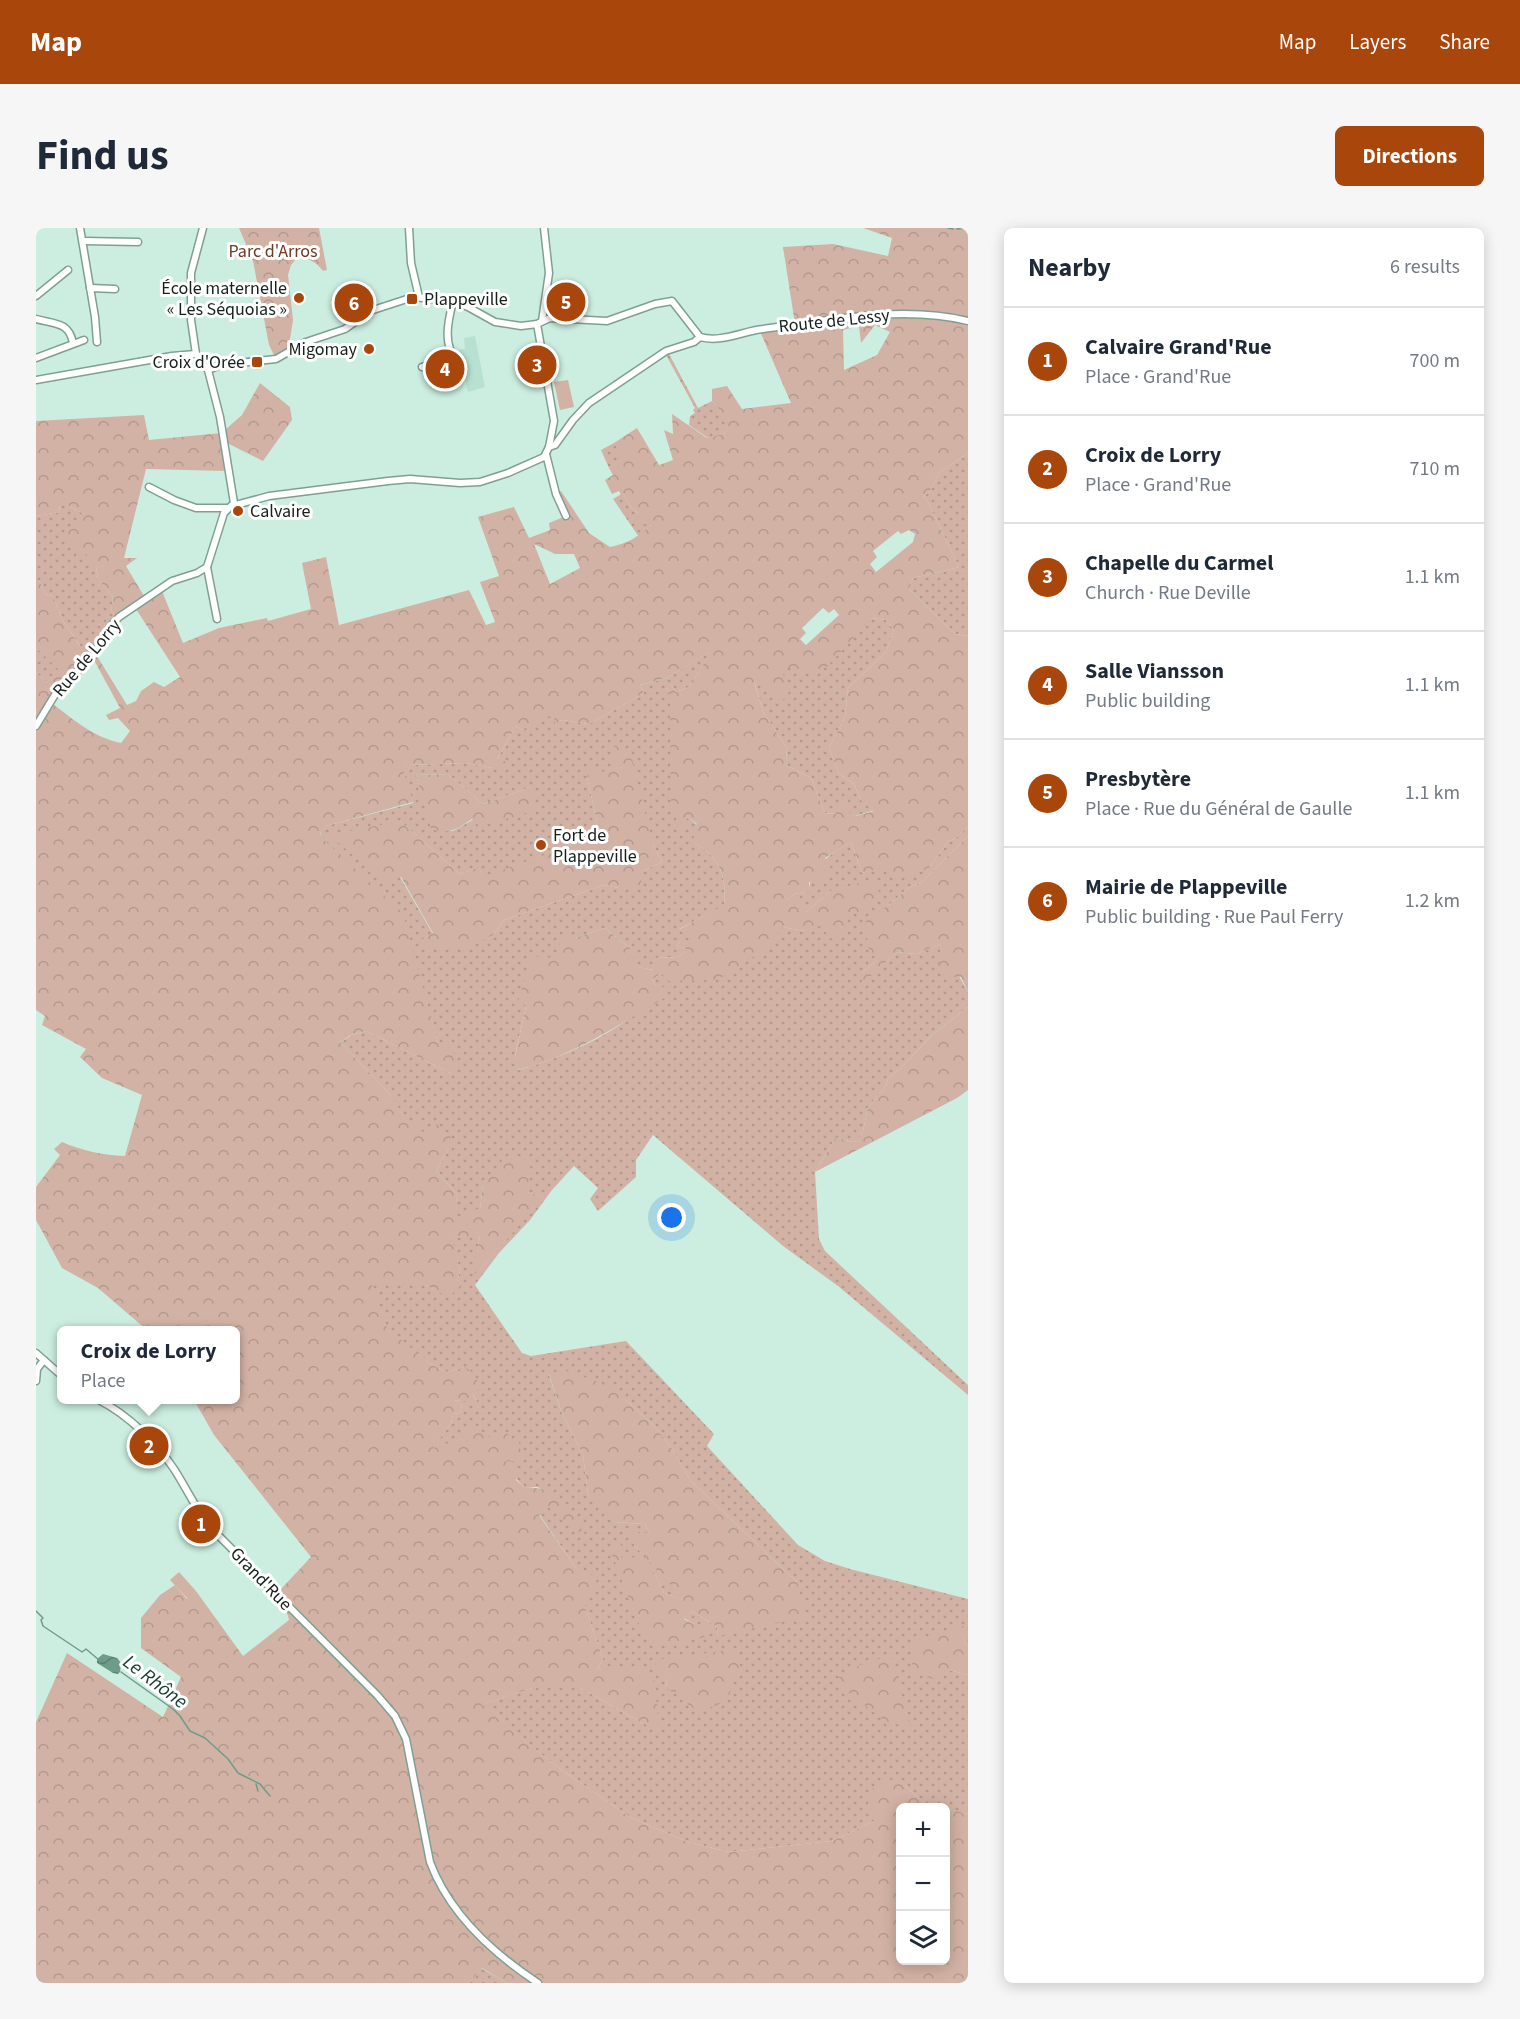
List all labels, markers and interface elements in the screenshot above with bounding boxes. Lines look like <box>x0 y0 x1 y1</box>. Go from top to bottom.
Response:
text: Map <box>30 22 82 62</box>
text: Map <box>1279 27 1316 57</box>
text: Layers <box>1349 27 1406 57</box>
text: Share <box>1439 27 1490 57</box>
text: Find us <box>36 126 169 186</box>
button: Directions <box>1335 126 1484 186</box>
park label: Parc d'Arros <box>228 239 318 264</box>
text: Nearby <box>1028 249 1111 286</box>
text: 6 results <box>1390 253 1460 281</box>
place label: École maternelle « Les Séquoias » <box>161 276 287 322</box>
pin: 6 <box>334 280 374 326</box>
pin: 5 <box>546 280 586 325</box>
place label: Plappeville <box>424 287 508 312</box>
marker: École maternelle « Les Séquoias » <box>292 291 306 305</box>
marker: Plappeville <box>405 292 419 306</box>
street label: Route de Lessy <box>777 303 891 339</box>
text: Calvaire Grand'Rue <box>1085 331 1272 363</box>
place label: Migomay <box>289 337 358 362</box>
marker: Migomay <box>362 342 376 356</box>
pin: 3 <box>518 342 556 388</box>
pin: 4 <box>426 346 464 392</box>
text: 1 <box>1042 347 1053 375</box>
text: 700 m <box>1410 347 1460 375</box>
place label: Croix d'Orée <box>152 350 245 375</box>
marker: Croix d'Orée <box>250 355 264 369</box>
text: Place · Grand'Rue <box>1085 363 1231 391</box>
text: Croix de Lorry <box>1085 439 1221 471</box>
text: 2 <box>1042 455 1053 483</box>
text: 710 m <box>1410 455 1460 483</box>
text: Place · Grand'Rue <box>1085 471 1231 499</box>
place label: Calvaire <box>250 499 311 524</box>
marker: Calvaire <box>231 504 245 518</box>
text: Chapelle du Carmel <box>1085 547 1274 579</box>
text: 3 <box>1042 563 1053 591</box>
text: 1.1 km <box>1405 563 1460 591</box>
text: Church · Rue Deville <box>1085 579 1251 607</box>
street label: Rue de Lorry <box>47 613 127 702</box>
text: Salle Viansson <box>1085 655 1224 687</box>
text: 4 <box>1042 671 1053 699</box>
text: 1.1 km <box>1405 671 1460 699</box>
text: Public building <box>1085 687 1210 715</box>
text: Presbytère <box>1085 763 1191 795</box>
text: 5 <box>1042 779 1053 807</box>
text: 1.1 km <box>1405 779 1460 807</box>
text: Place · Rue du Général de Gaulle <box>1085 795 1352 823</box>
place label: Fort de Plappeville <box>553 823 637 869</box>
marker: Fort de Plappeville <box>534 838 548 852</box>
text: Mairie de Plappeville <box>1085 871 1288 903</box>
text: 6 <box>1042 887 1053 915</box>
text: 1.2 km <box>1405 887 1460 915</box>
text: Public building · Rue Paul Ferry <box>1085 903 1343 931</box>
your location <box>657 1203 686 1232</box>
popup <box>57 1326 240 1404</box>
text: Croix de Lorry <box>80 1335 217 1367</box>
text: Place <box>80 1367 126 1395</box>
pin: 2 <box>130 1424 168 1468</box>
pin: 1 <box>182 1502 220 1546</box>
street label: Grand'Rue <box>224 1542 298 1616</box>
water label: Le Rhône <box>117 1648 193 1716</box>
map controls <box>896 1803 950 1965</box>
button: + <box>896 1803 950 1857</box>
button: − <box>896 1857 950 1911</box>
button: layers <box>896 1911 950 1965</box>

